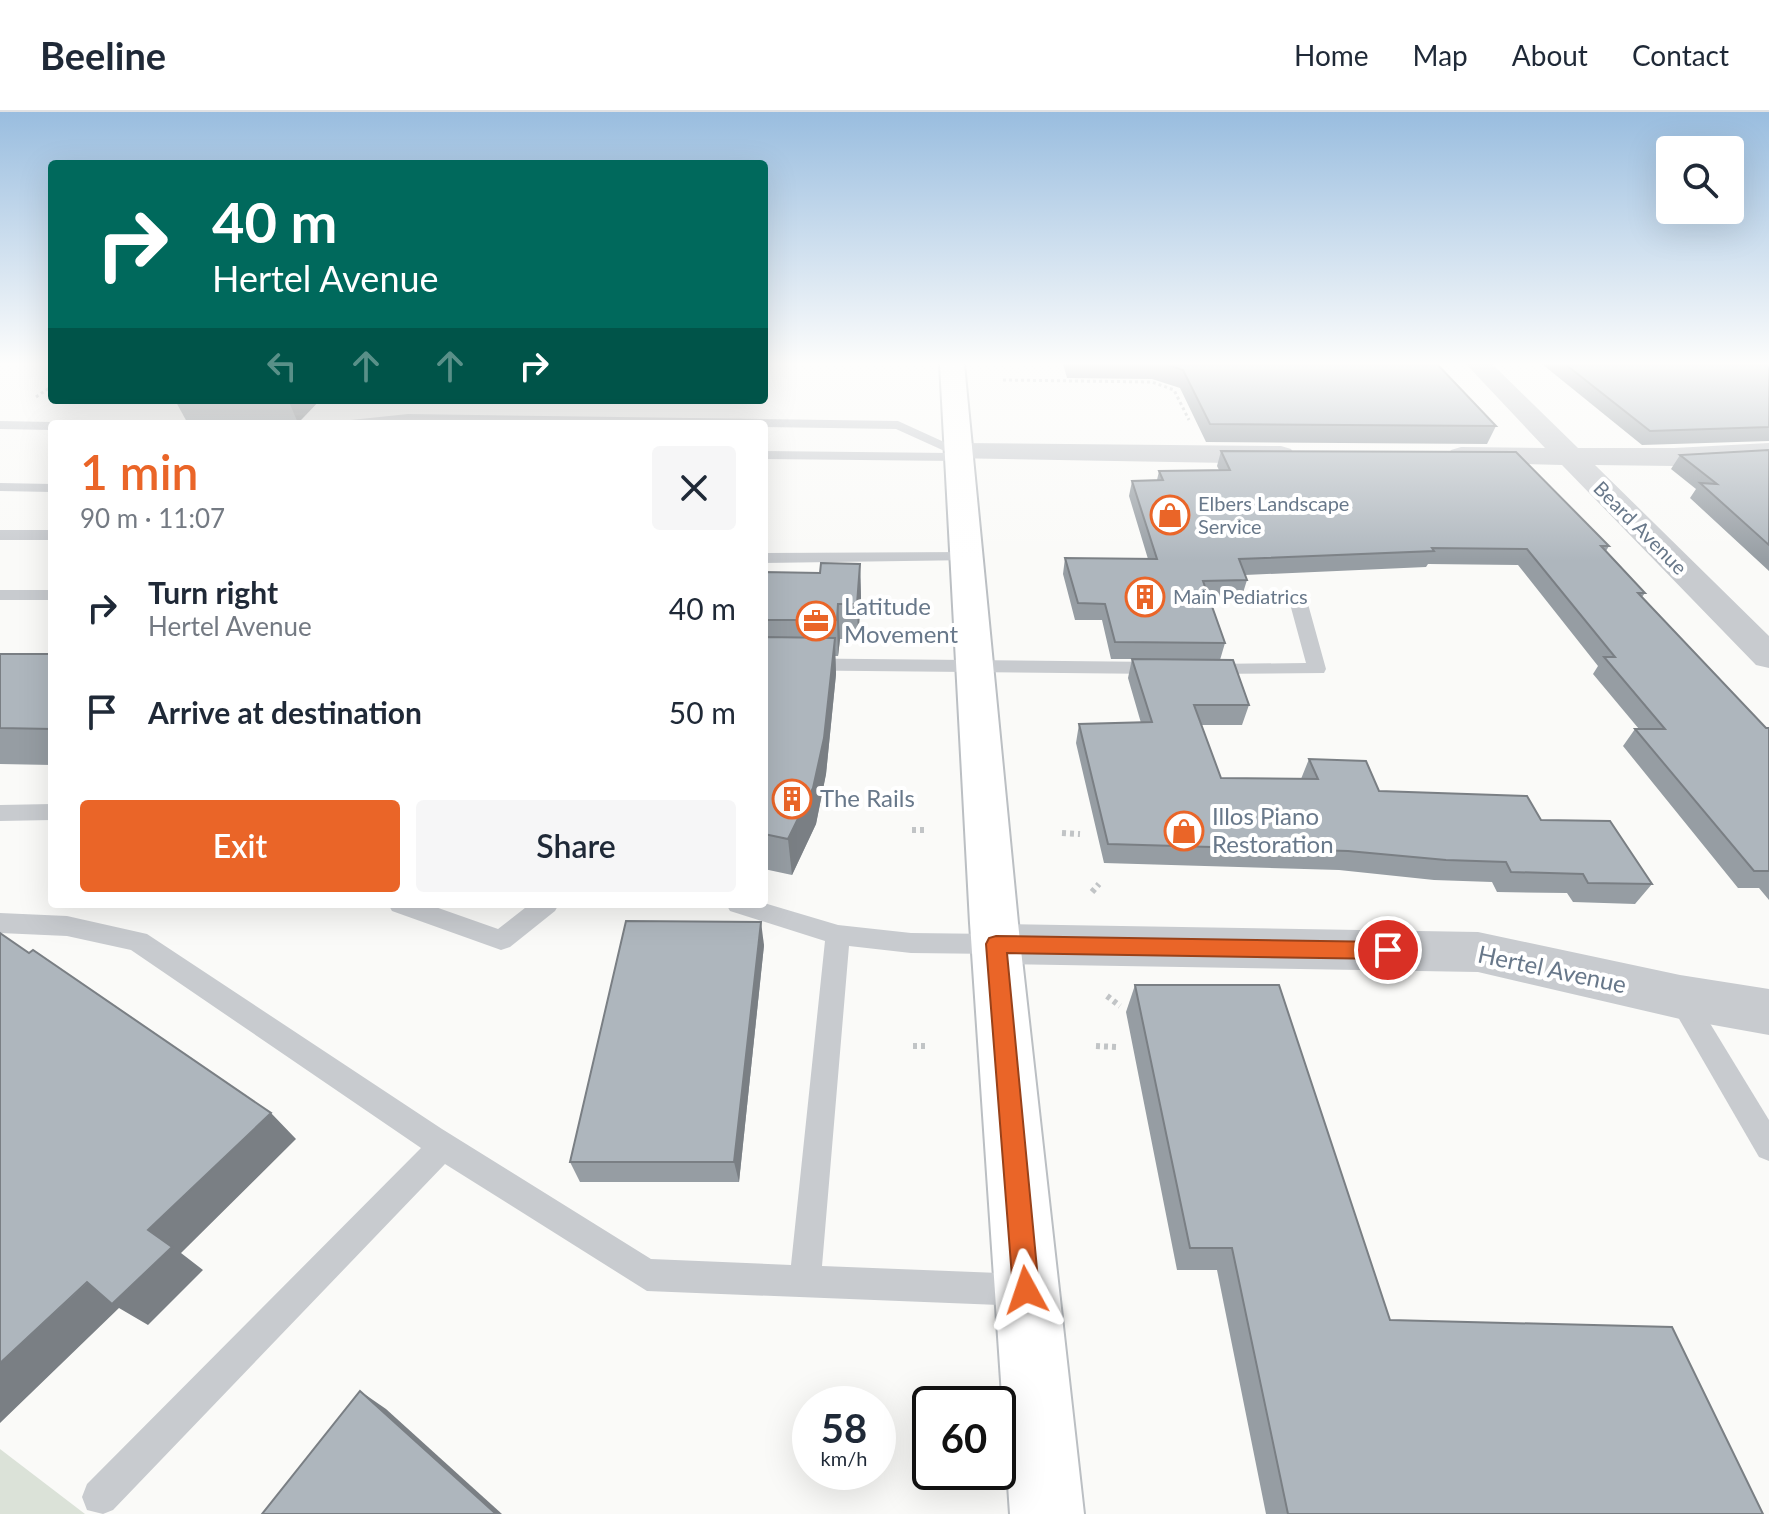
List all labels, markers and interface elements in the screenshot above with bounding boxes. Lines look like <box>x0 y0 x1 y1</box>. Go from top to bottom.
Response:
text: Beeline <box>40 32 166 78</box>
text: Home <box>1294 38 1369 72</box>
text: Map <box>1413 38 1468 72</box>
text: About <box>1512 38 1588 72</box>
text: Contact <box>1632 38 1729 72</box>
map controls <box>1656 136 1744 224</box>
button: search <box>1656 136 1744 224</box>
text: 40 m <box>212 188 337 255</box>
icon: right <box>80 192 184 296</box>
text: Hertel Avenue <box>212 256 439 300</box>
icon: left <box>260 344 304 388</box>
icon: ahead <box>344 344 388 388</box>
icon: ahead <box>428 344 472 388</box>
icon: right <box>512 344 556 388</box>
text: 1 min <box>80 443 198 500</box>
button: close <box>652 446 736 530</box>
street label: Beard Avenue <box>1589 476 1692 579</box>
place label: Elbers Landscape Service <box>1198 491 1349 538</box>
shop icon: Elbers Landscape Service <box>1149 494 1191 536</box>
text: 90 m · 11:07 <box>80 502 225 534</box>
text: Turn right <box>148 574 278 610</box>
building icon: Main Pediatrics <box>1124 576 1166 618</box>
place label: Main Pediatrics <box>1173 584 1308 608</box>
icon: right <box>80 586 124 630</box>
text: 40 m <box>669 590 736 626</box>
place label: Latitude Movement <box>844 591 959 648</box>
office icon: Latitude Movement <box>795 600 837 642</box>
text: Hertel Avenue <box>148 610 312 642</box>
icon: arrive <box>80 690 124 734</box>
text: Arrive at destination <box>148 694 422 730</box>
text: 50 m <box>669 694 736 730</box>
building icon: The Rails <box>771 778 813 820</box>
place label: The Rails <box>820 783 915 812</box>
button: Exit <box>80 800 400 892</box>
button: Share <box>416 800 736 892</box>
place label: Illos Piano Restoration <box>1212 801 1334 858</box>
shop icon: Illos Piano Restoration <box>1163 810 1205 852</box>
pin <box>1354 916 1422 984</box>
icon: arrive <box>1366 928 1410 972</box>
street label: Hertel Avenue <box>1475 939 1629 998</box>
position arrow <box>984 1248 1068 1332</box>
speed limit sign: 60 <box>912 1386 1016 1490</box>
text: 58 <box>821 1404 867 1452</box>
text: km/h <box>821 1446 867 1470</box>

